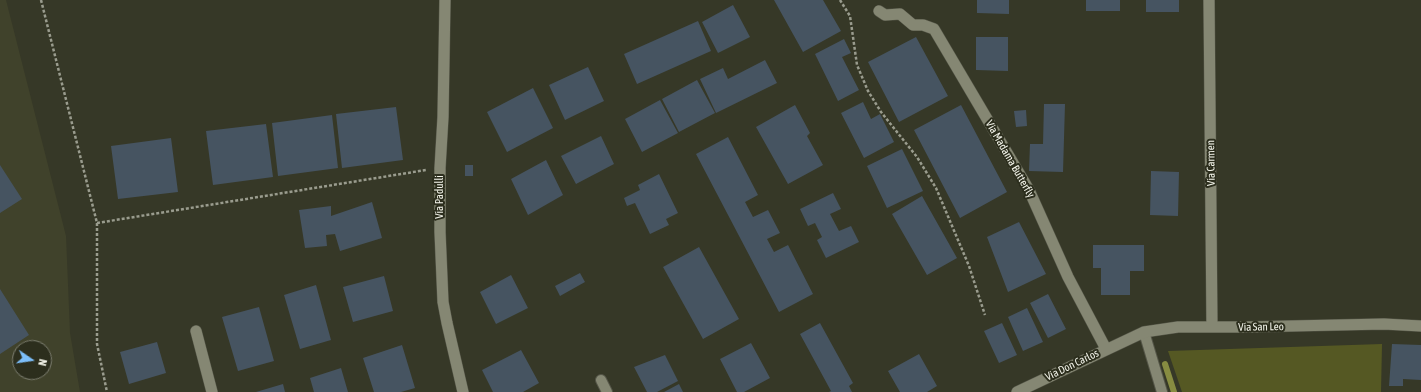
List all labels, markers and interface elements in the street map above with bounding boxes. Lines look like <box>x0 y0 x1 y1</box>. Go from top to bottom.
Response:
street label: Via Madama Butterfly <box>982 118 1038 200</box>
street label: Via Carmen <box>1204 140 1218 186</box>
street label: Via Padulli <box>433 175 447 219</box>
street label: Via San Leo <box>1238 320 1284 334</box>
north arrow <box>12 340 52 380</box>
street label: Via Don Carlos <box>1043 346 1101 384</box>
text: N <box>36 358 49 367</box>

